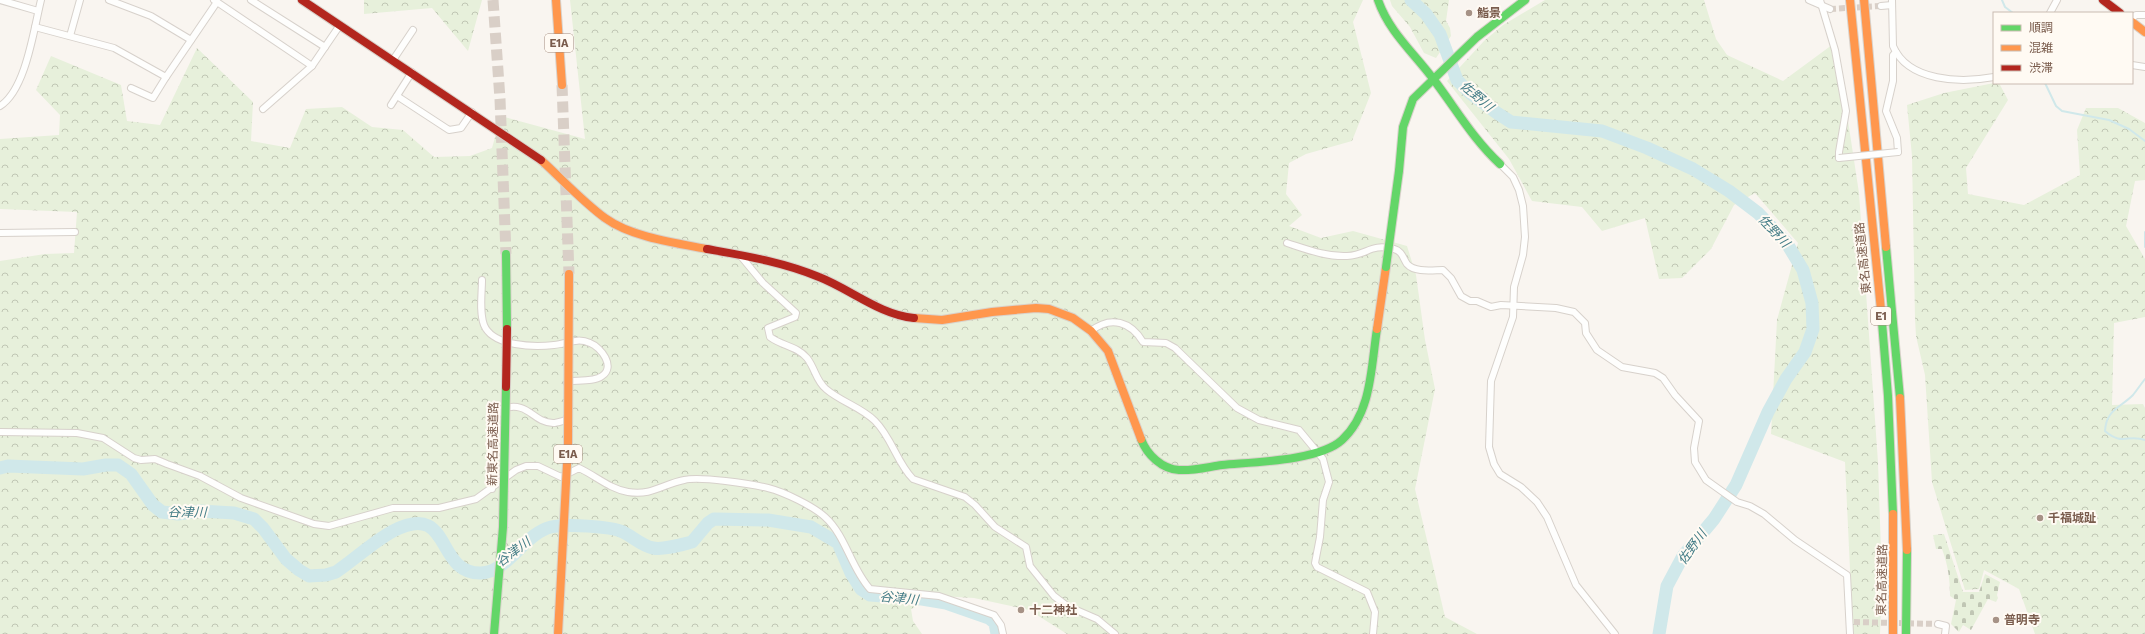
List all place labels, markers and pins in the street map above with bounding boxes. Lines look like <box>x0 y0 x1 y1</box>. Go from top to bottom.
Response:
place label: 鮨景 <box>1477 6 1501 20</box>
marker: 鮨景 <box>1464 8 1474 18</box>
place label: 千福城趾 <box>2048 511 2096 525</box>
marker: 千福城趾 <box>2035 513 2045 523</box>
place label: 十二神社 <box>1029 603 1077 617</box>
marker: 十二神社 <box>1016 605 1026 615</box>
place label: 普明寺 <box>2004 613 2040 627</box>
marker: 普明寺 <box>1991 615 2001 625</box>

